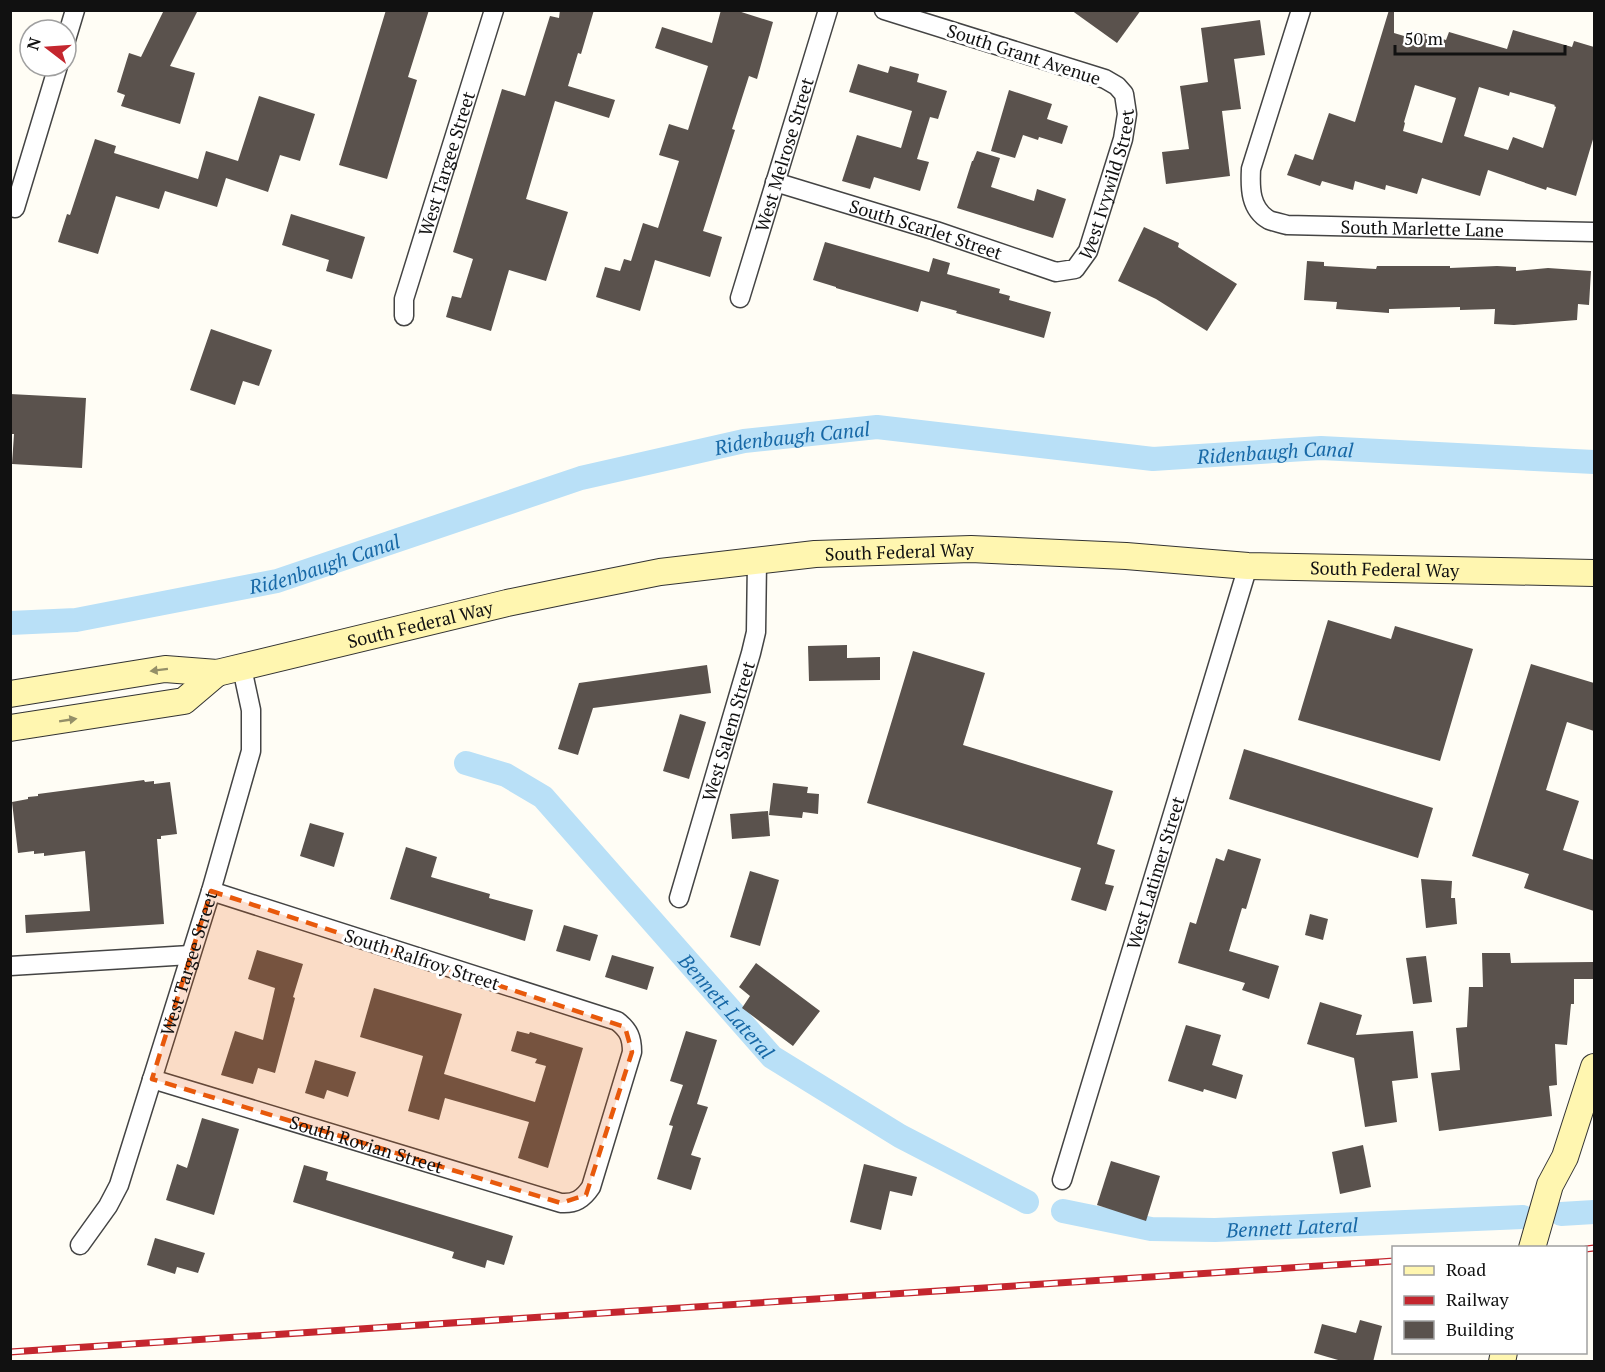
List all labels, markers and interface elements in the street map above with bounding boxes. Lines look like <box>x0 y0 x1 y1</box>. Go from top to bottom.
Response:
north arrow <box>18 18 78 78</box>
street label: South Grant Avenue <box>944 18 1104 90</box>
scale bar <box>1395 18 1564 56</box>
text: 50 m <box>1404 26 1444 50</box>
text: N <box>21 35 46 53</box>
street label: West Melrose Street <box>749 74 819 235</box>
street label: West Targee Street <box>412 88 480 239</box>
street label: West Ivywild Street <box>1073 107 1139 265</box>
street label: South Scarlet Street <box>846 193 1006 265</box>
street label: South Marlette Lane <box>1340 214 1504 242</box>
water label: Ridenbaugh Canal <box>710 414 872 461</box>
water label: Ridenbaugh Canal <box>1195 434 1355 470</box>
water label: Ridenbaugh Canal <box>246 527 404 600</box>
street label: South Federal Way <box>824 537 975 566</box>
street label: South Federal Way <box>1310 555 1460 582</box>
street label: South Federal Way <box>345 595 496 653</box>
street label: West Salem Street <box>696 658 760 804</box>
one-way arrow <box>149 665 168 675</box>
one-way arrow <box>59 715 78 724</box>
street label: West Latimer Street <box>1121 793 1190 952</box>
street label: West Targee Street <box>154 888 222 1039</box>
street label: South Ralfroy Street <box>341 923 503 995</box>
water label: Bennett Lateral <box>672 947 781 1065</box>
street label: South Rovian Street <box>287 1109 446 1179</box>
water label: Bennett Lateral <box>1225 1210 1359 1243</box>
legend <box>1392 1246 1587 1354</box>
text: Road <box>1446 1257 1486 1281</box>
text: Railway <box>1446 1287 1510 1311</box>
text: Building <box>1446 1317 1514 1341</box>

